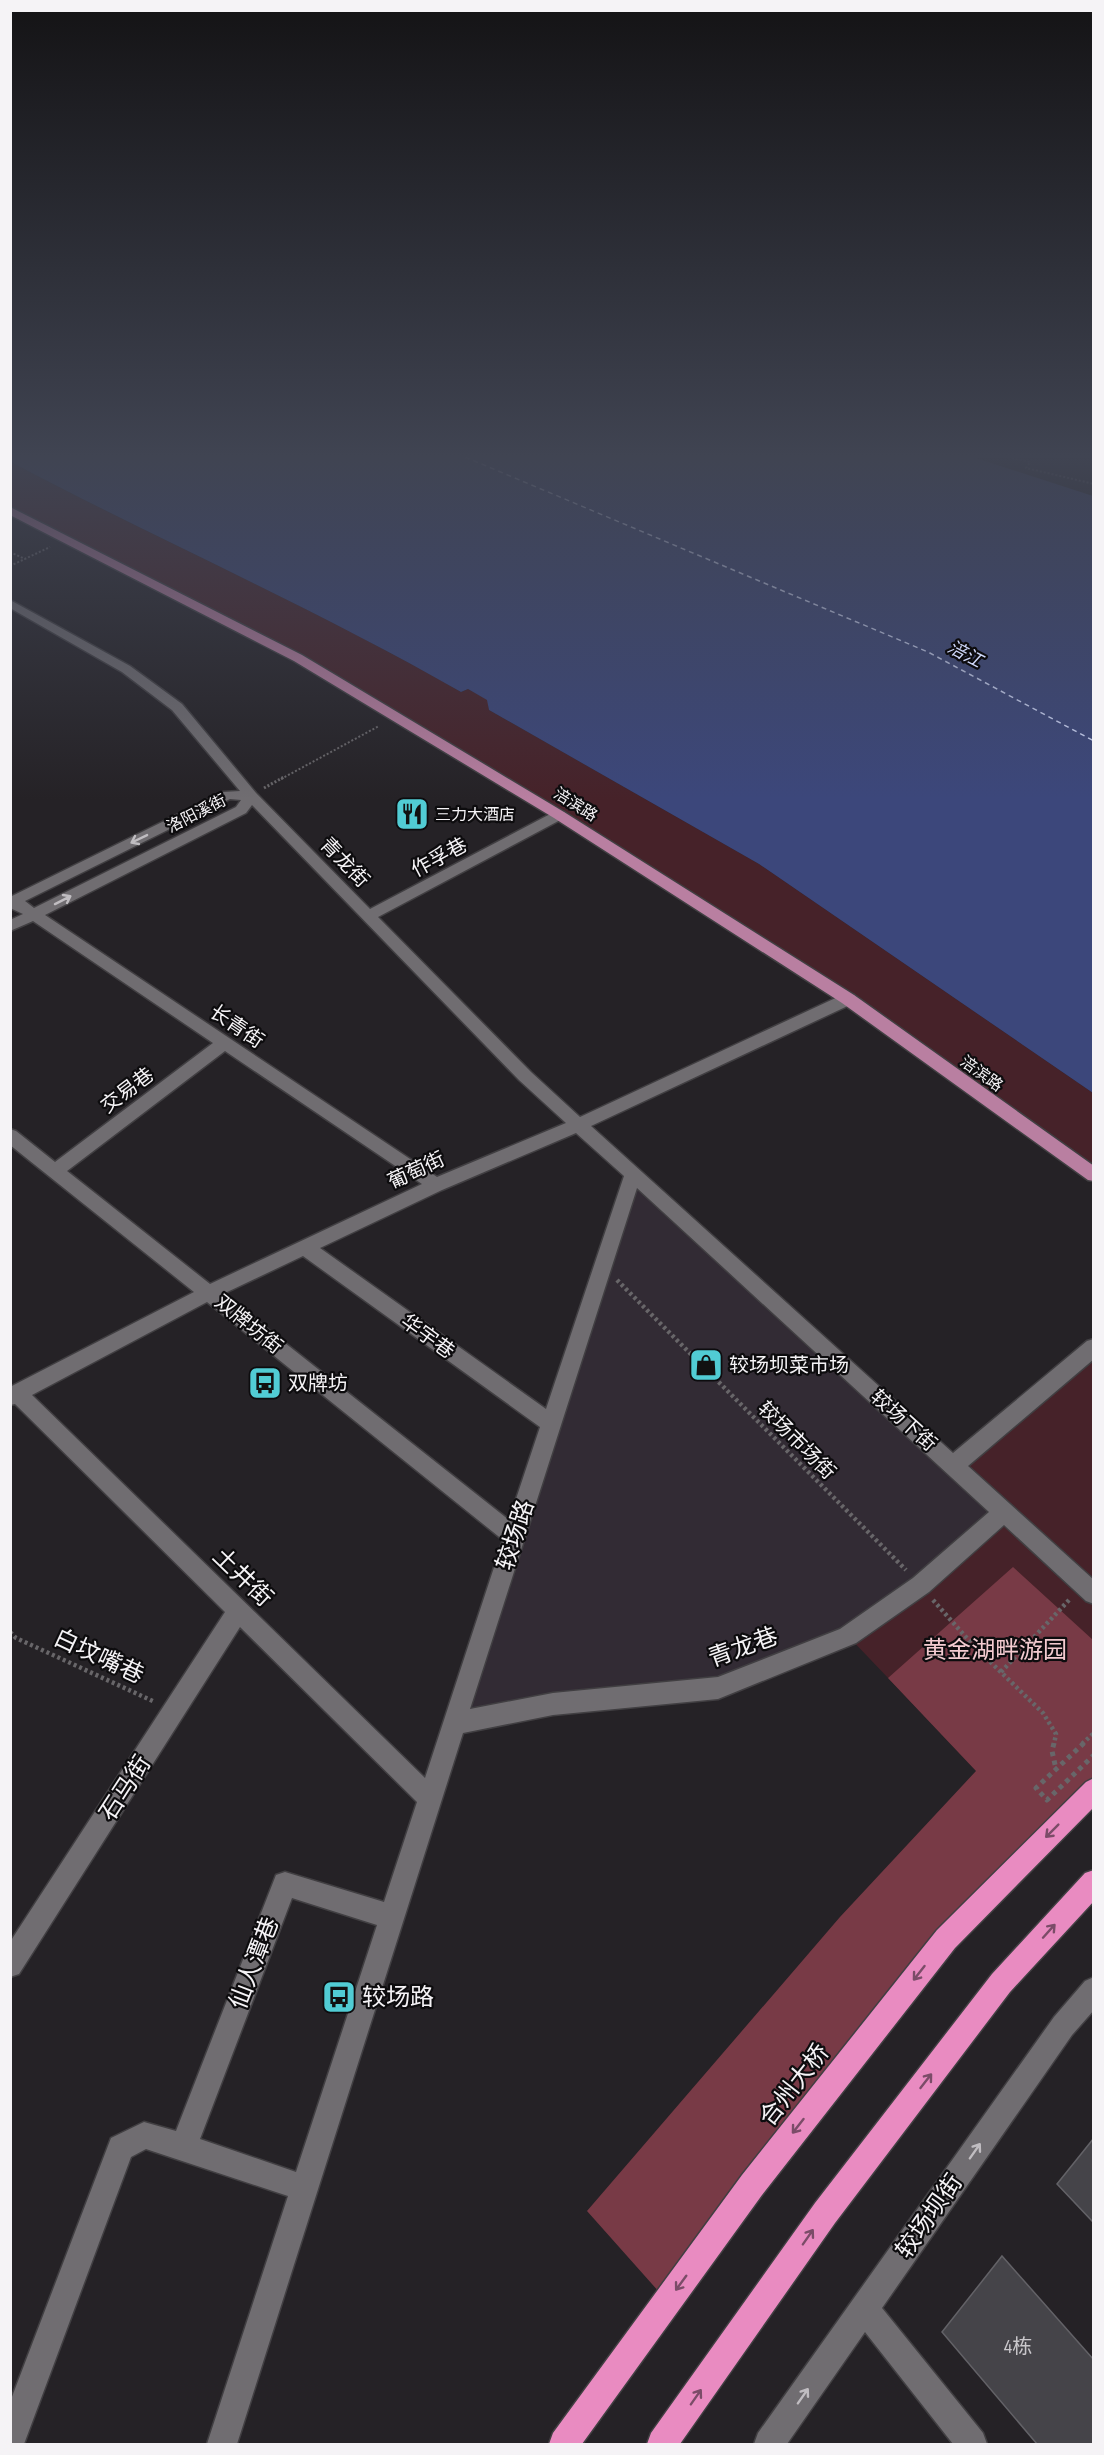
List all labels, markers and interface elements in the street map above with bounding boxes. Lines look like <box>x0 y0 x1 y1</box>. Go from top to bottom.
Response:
water label: 涪江 <box>944 637 987 673</box>
street label: 涪滨路 <box>550 784 601 826</box>
street label: 洛阳溪街 <box>164 791 230 837</box>
restaurant icon: 三力大酒店 <box>394 796 430 832</box>
place label: 三力大酒店 <box>435 806 515 825</box>
street label: 青龙街 <box>315 833 374 893</box>
street label: 作孚巷 <box>407 833 472 883</box>
one-way arrow <box>131 834 149 846</box>
one-way arrow <box>54 894 72 906</box>
street label: 长青街 <box>205 1000 268 1054</box>
street label: 涪滨路 <box>956 1052 1006 1096</box>
street label: 交易巷 <box>96 1063 159 1118</box>
street label: 葡萄街 <box>384 1147 449 1194</box>
street label: 双牌坊街 <box>210 1290 287 1359</box>
street label: 华宇巷 <box>396 1309 459 1364</box>
shop icon: 较场坝菜市场 <box>688 1347 724 1383</box>
place label: 较场坝菜市场 <box>729 1354 849 1378</box>
bus stop icon: 双牌坊 <box>247 1365 283 1401</box>
place label: 双牌坊 <box>288 1372 348 1396</box>
street label: 较场下街 <box>866 1385 941 1456</box>
street label: 较场市场街 <box>752 1397 840 1485</box>
street label: 较场路 <box>491 1496 540 1574</box>
street label: 土井街 <box>207 1542 279 1613</box>
street label: 青龙巷 <box>704 1622 782 1673</box>
street label: 白坟嘴巷 <box>49 1623 148 1690</box>
park label: 黄金湖畔游园 <box>923 1636 1067 1665</box>
street label: 石马街 <box>94 1750 157 1826</box>
one-way arrow <box>1045 1824 1060 1839</box>
street label: 仙人潭巷 <box>224 1913 285 2013</box>
one-way arrow <box>1042 1923 1056 1938</box>
one-way arrow <box>913 1965 926 1981</box>
bus stop icon: 较场路 <box>321 1979 357 2015</box>
place label: 较场路 <box>362 1983 434 2012</box>
street label: 合州大桥 <box>753 2039 835 2132</box>
one-way arrow <box>919 2074 932 2090</box>
one-way arrow <box>791 2118 804 2134</box>
one-way arrow <box>969 2143 981 2159</box>
street label: 较场坝街 <box>890 2169 969 2264</box>
one-way arrow <box>802 2229 814 2245</box>
one-way arrow <box>675 2274 688 2290</box>
house number: 4栋 <box>1004 2335 1032 2359</box>
one-way arrow <box>690 2389 702 2405</box>
one-way arrow <box>797 2389 809 2405</box>

